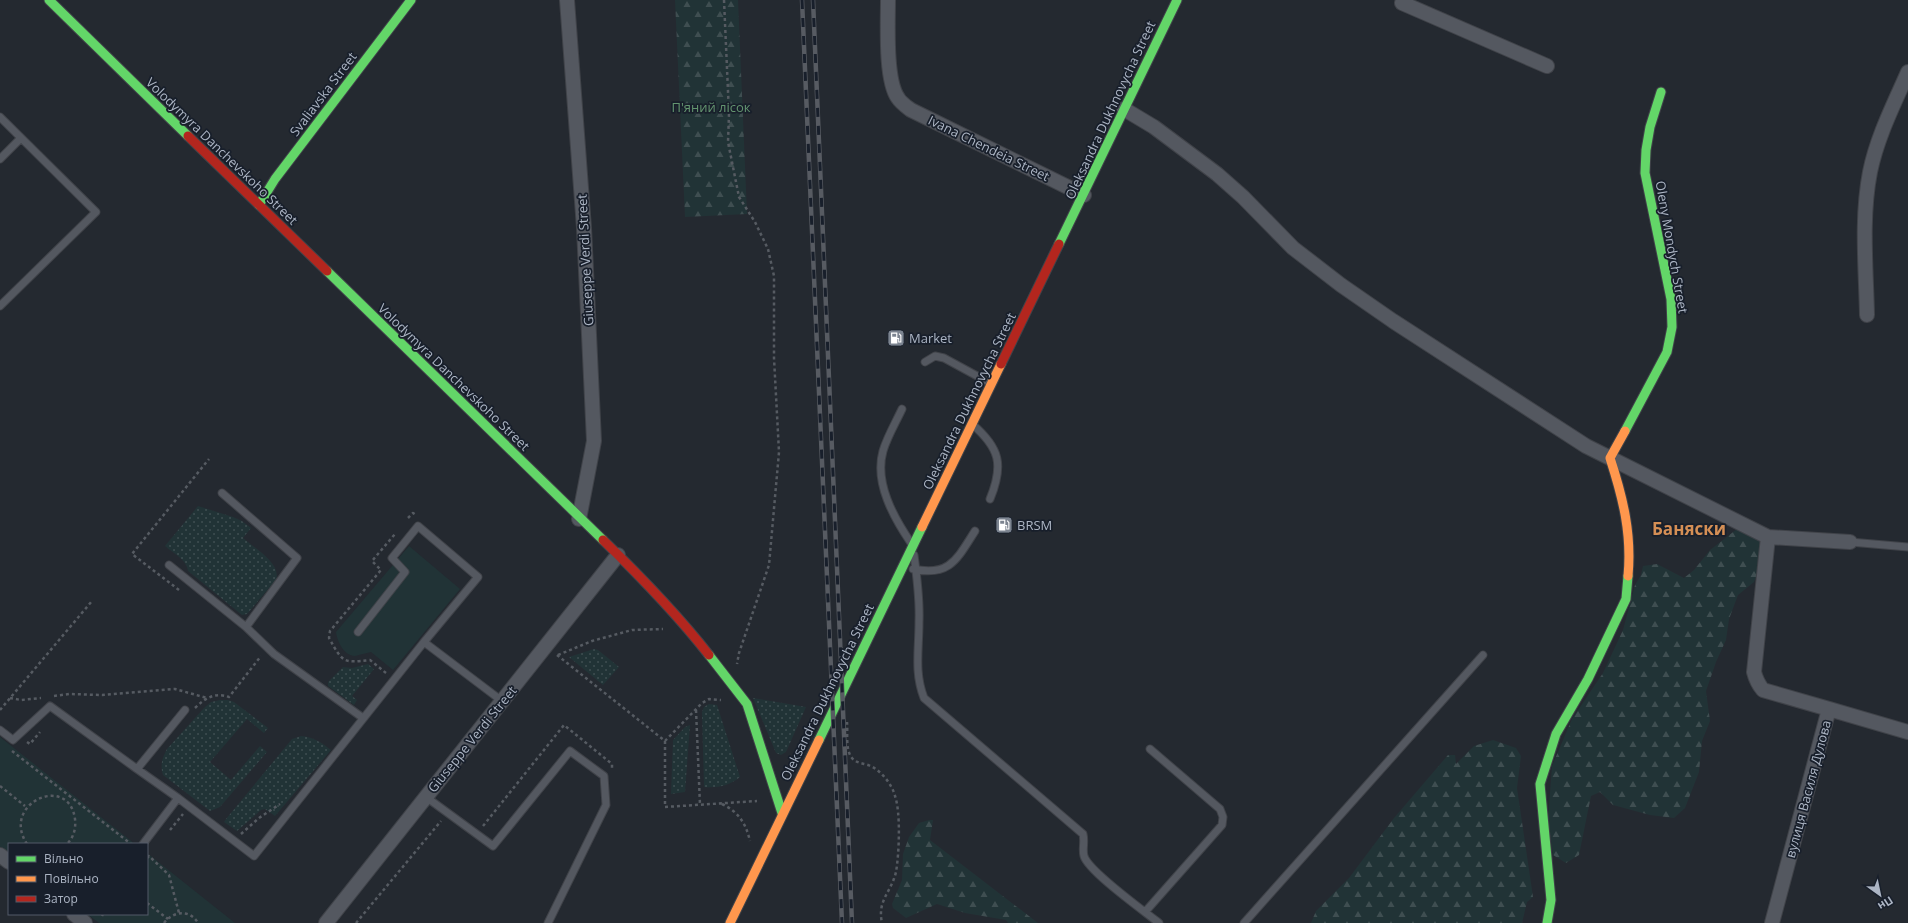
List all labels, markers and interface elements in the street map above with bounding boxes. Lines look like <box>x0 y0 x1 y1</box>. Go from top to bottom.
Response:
street label: Oleksandra Dukhnovycha Street <box>1061 18 1159 202</box>
street label: Svaliavska Street <box>285 48 361 140</box>
street label: Volodymyra Danchevskoho Street <box>142 73 302 229</box>
park label: П'яний лісок <box>671 98 751 116</box>
street label: Ivana Chendeia Street <box>925 111 1053 185</box>
street label: Oleny Mondych Street <box>1651 179 1693 315</box>
street label: Giuseppe Verdi Street <box>573 193 597 326</box>
street label: Volodymyra Danchevskoho Street <box>374 299 534 455</box>
street label: Oleksandra Dukhnovycha Street <box>918 309 1020 493</box>
fuel station icon: Market <box>886 328 906 348</box>
place label: Market <box>909 329 952 347</box>
fuel station icon: BRSM <box>994 515 1014 535</box>
place label: BRSM <box>1017 516 1052 534</box>
district label: Баняски <box>1652 517 1726 540</box>
street label: Oleksandra Dukhnovycha Street <box>776 600 878 784</box>
street label: Giuseppe Verdi Street <box>423 682 521 796</box>
street label: вулиця Василя Дулова <box>1781 718 1835 860</box>
legend <box>8 843 148 915</box>
text: Вільно <box>44 850 84 867</box>
text: Повільно <box>44 870 99 887</box>
north arrow <box>1860 875 1900 915</box>
text: Затор <box>44 890 78 907</box>
text: Пн <box>1875 893 1896 914</box>

